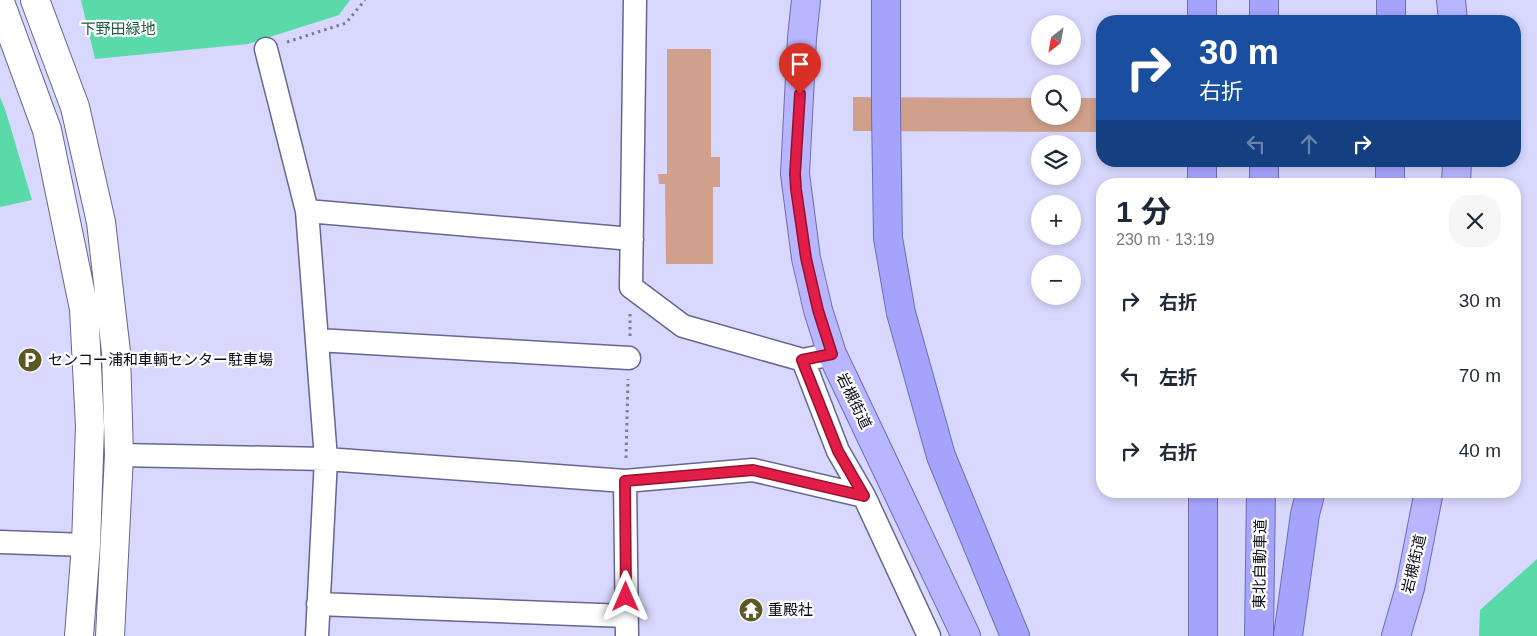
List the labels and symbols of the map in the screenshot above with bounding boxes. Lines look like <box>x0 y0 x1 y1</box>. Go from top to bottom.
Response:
north arrow <box>1031 15 1081 65</box>
park label: 下野田緑地 <box>80 20 156 37</box>
pin <box>779 43 821 94</box>
parking icon: センコー浦和車輌センター駐車場 <box>17 347 43 373</box>
place label: センコー浦和車輌センター駐車場 <box>48 351 273 368</box>
street label: 岩槻街道 <box>834 370 875 431</box>
street label: 東北自動車道 <box>1250 519 1269 609</box>
street label: 岩槻街道 <box>1398 533 1429 595</box>
position arrow <box>599 570 651 622</box>
temple icon: 重殿社 <box>738 597 764 623</box>
place label: 重殿社 <box>768 601 813 618</box>

